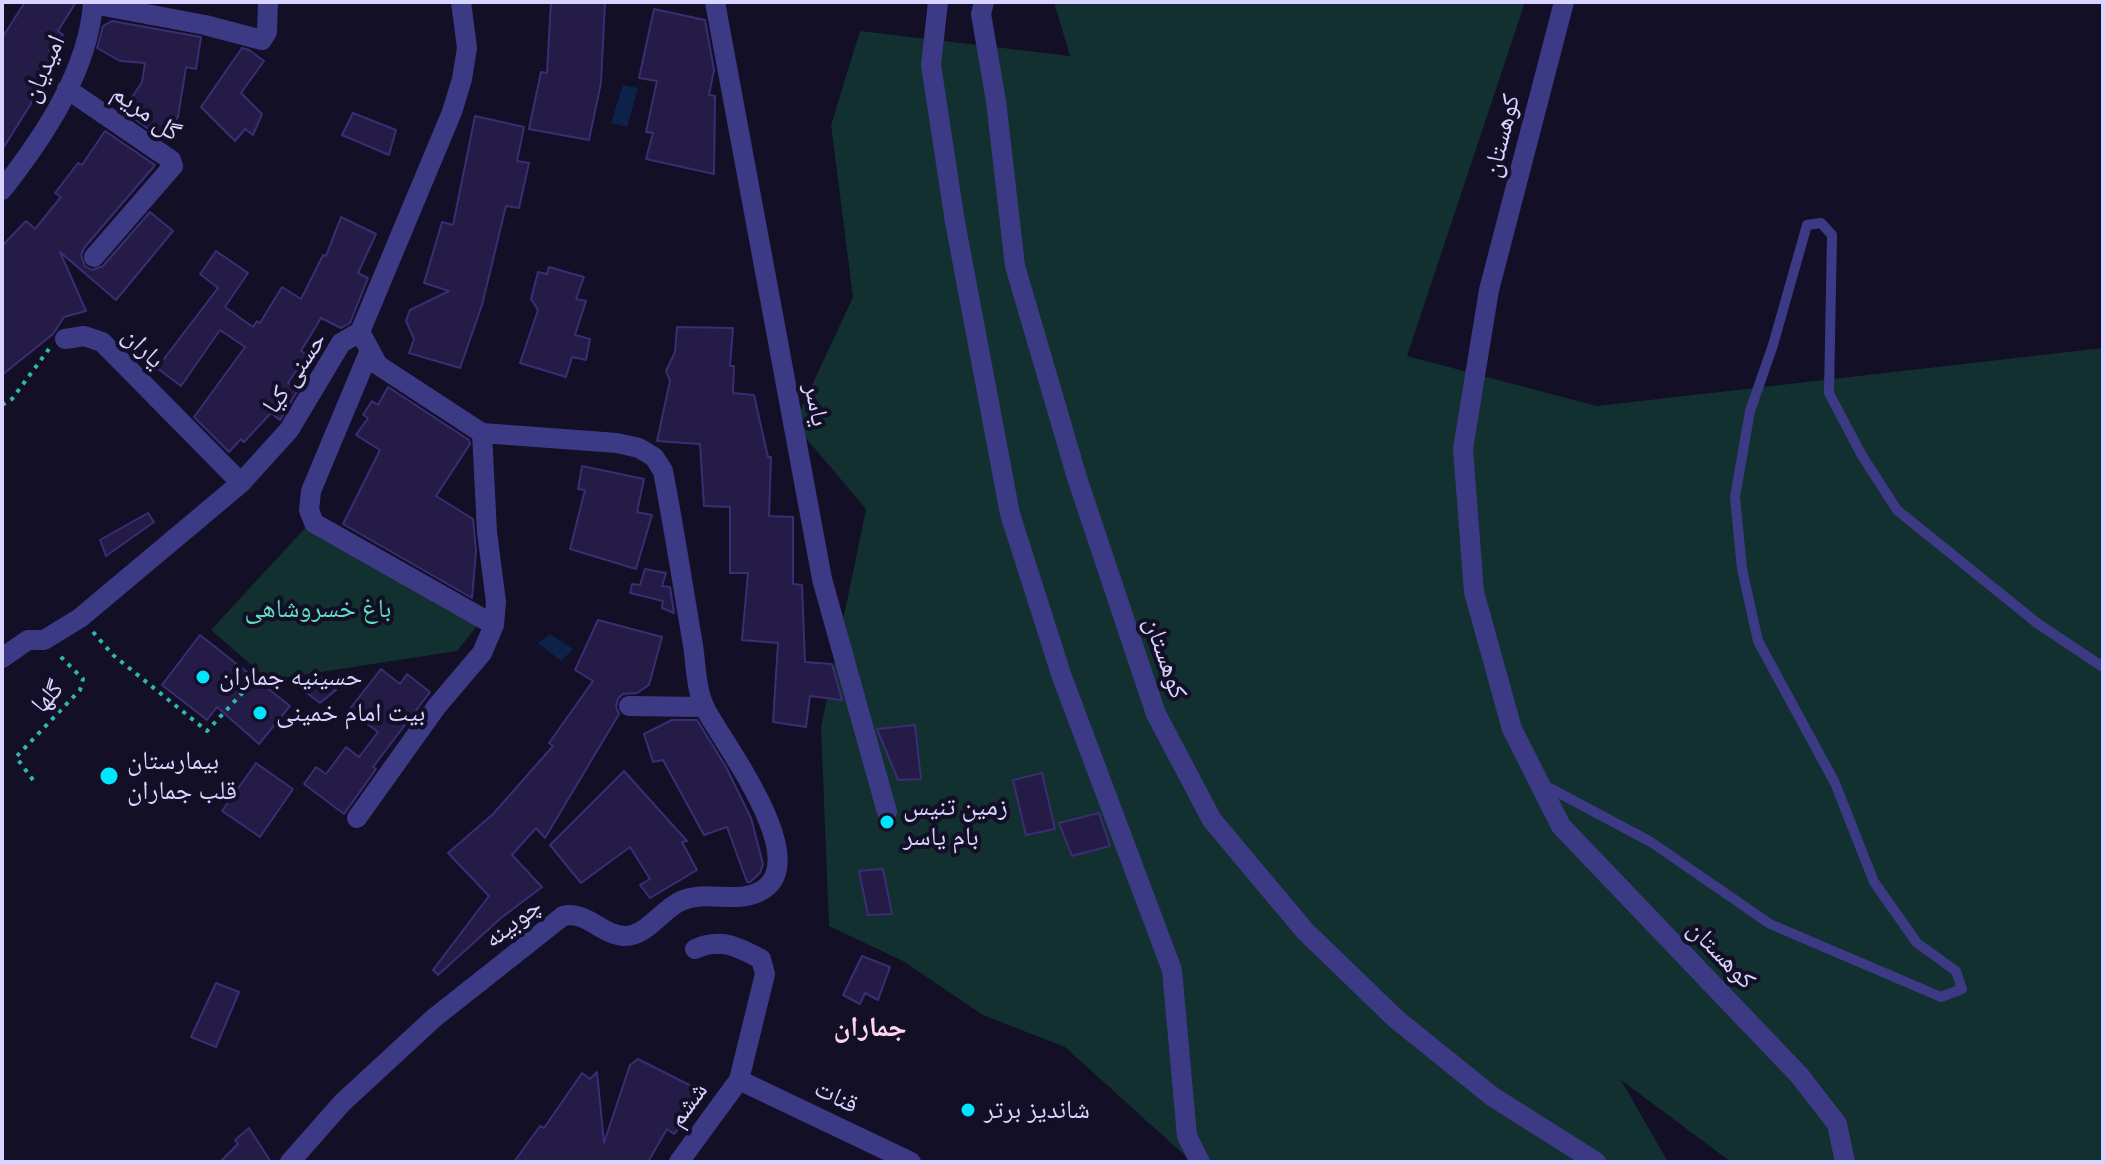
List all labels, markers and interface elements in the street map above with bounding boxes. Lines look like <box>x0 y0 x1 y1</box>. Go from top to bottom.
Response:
street label: امیدیان <box>15 30 73 108</box>
street label: گل مریم <box>106 78 186 148</box>
street label: کوهستان <box>1477 91 1527 181</box>
street label: یاران <box>115 320 171 376</box>
street label: حسنی کیا <box>256 326 334 420</box>
street label: یاسر <box>797 381 835 429</box>
park label: باغ خسروشاهی <box>245 593 391 625</box>
street label: کوهستان <box>1136 613 1194 703</box>
place label: حسینیه جماران <box>219 661 362 693</box>
marker: حسینیه جماران <box>194 668 212 686</box>
street label: گلها <box>25 674 71 720</box>
place label: بیت امام خمینی <box>276 697 425 729</box>
marker: بیت امام خمینی <box>251 704 269 722</box>
place label: بیمارستان قلب جماران <box>127 745 237 806</box>
marker: بیمارستان قلب جماران <box>98 765 120 787</box>
place label: زمین تنیس بام یاسر <box>903 791 1008 852</box>
marker: زمین تنیس بام یاسر <box>878 813 896 831</box>
street label: چوبینه <box>478 891 548 955</box>
street label: کوهستان <box>1680 914 1762 996</box>
district label: جماران <box>833 1011 907 1045</box>
street label: قنات <box>809 1073 863 1121</box>
street label: ششم <box>661 1076 715 1134</box>
place label: شاندیز برتر <box>984 1094 1090 1126</box>
marker: شاندیز برتر <box>959 1101 977 1119</box>

